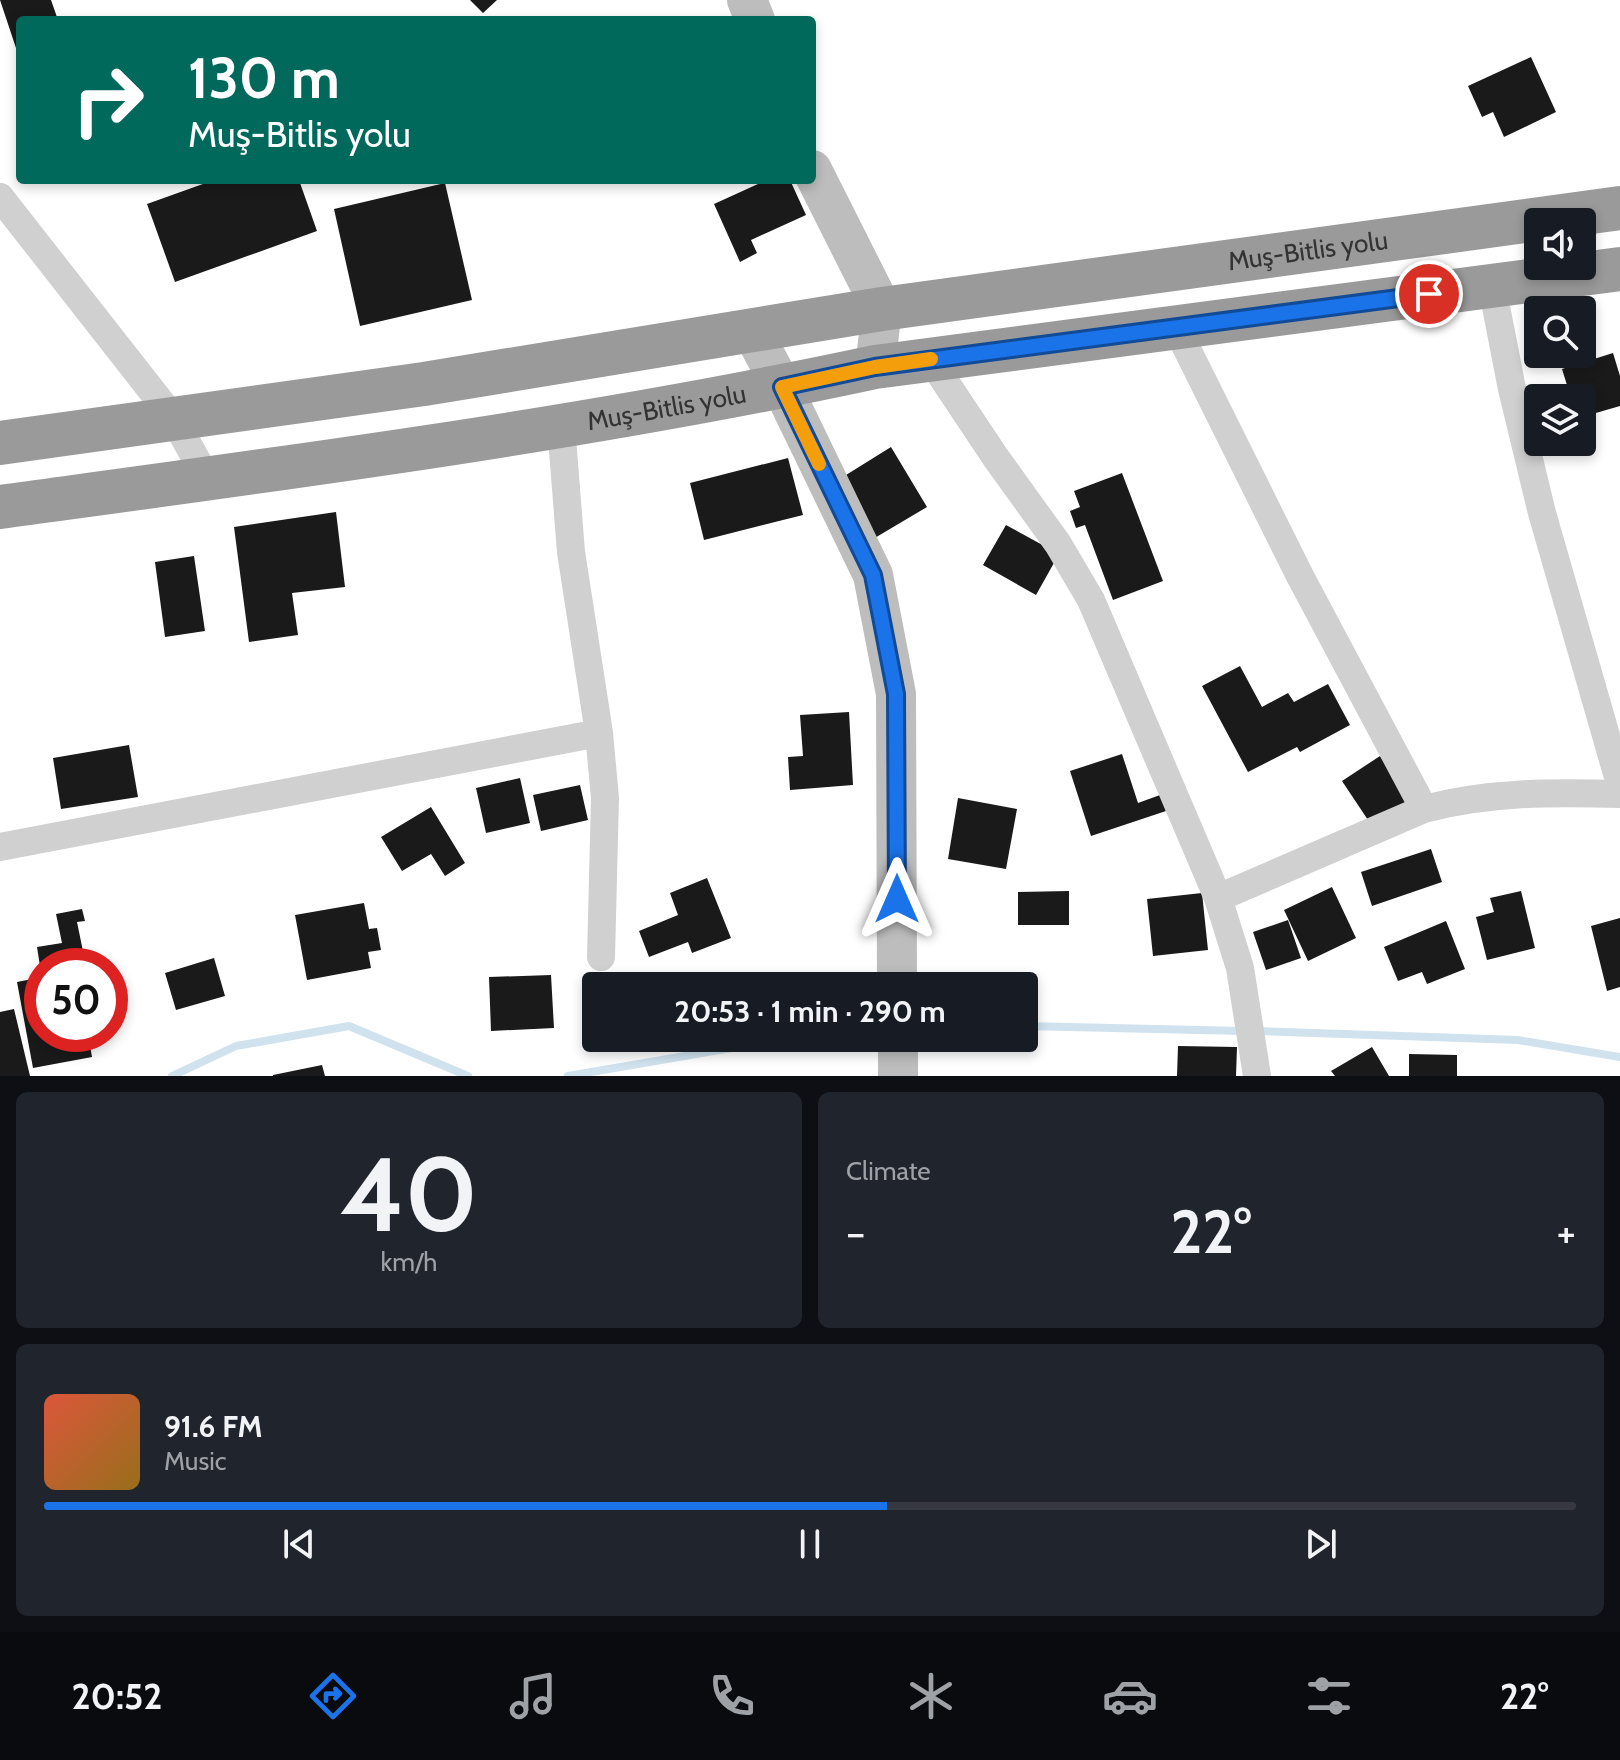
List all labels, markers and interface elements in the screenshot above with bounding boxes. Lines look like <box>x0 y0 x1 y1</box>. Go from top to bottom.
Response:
text: 130 m <box>188 44 340 112</box>
icon: right <box>56 48 160 152</box>
text: Muş-Bitlis yolu <box>188 112 411 156</box>
map controls <box>1524 208 1596 456</box>
button: sound <box>1524 208 1596 280</box>
street label: Muş-Bitlis yolu <box>1226 224 1390 277</box>
pin <box>1395 260 1463 328</box>
icon: arrive <box>1407 272 1451 316</box>
button: search <box>1524 296 1596 368</box>
street label: Muş-Bitlis yolu <box>585 377 749 437</box>
button: layers <box>1524 384 1596 456</box>
position arrow <box>855 857 939 941</box>
speed limit sign: 50 <box>24 948 128 1052</box>
text: 20:53 · 1 min · 290 m <box>674 993 946 1030</box>
text: 40 <box>340 1131 478 1257</box>
text: Climate <box>846 1155 931 1187</box>
text: 22° <box>1171 1195 1251 1268</box>
text: − <box>846 1206 865 1259</box>
text: + <box>1557 1206 1576 1259</box>
text: km/h <box>381 1246 437 1278</box>
text: 91.6 FM <box>164 1408 262 1445</box>
text: Music <box>164 1445 227 1477</box>
icon: previous <box>277 1522 321 1566</box>
icon: pause <box>788 1522 832 1566</box>
icon: next <box>1299 1522 1343 1566</box>
icon: directions <box>305 1668 361 1724</box>
icon: music <box>505 1668 561 1724</box>
icon: phone <box>704 1668 760 1724</box>
icon: climate <box>903 1668 959 1724</box>
icon: car <box>1102 1668 1158 1724</box>
icon: filters <box>1301 1668 1357 1724</box>
text: 20:52 <box>72 1674 162 1718</box>
text: 22° <box>1500 1674 1548 1718</box>

